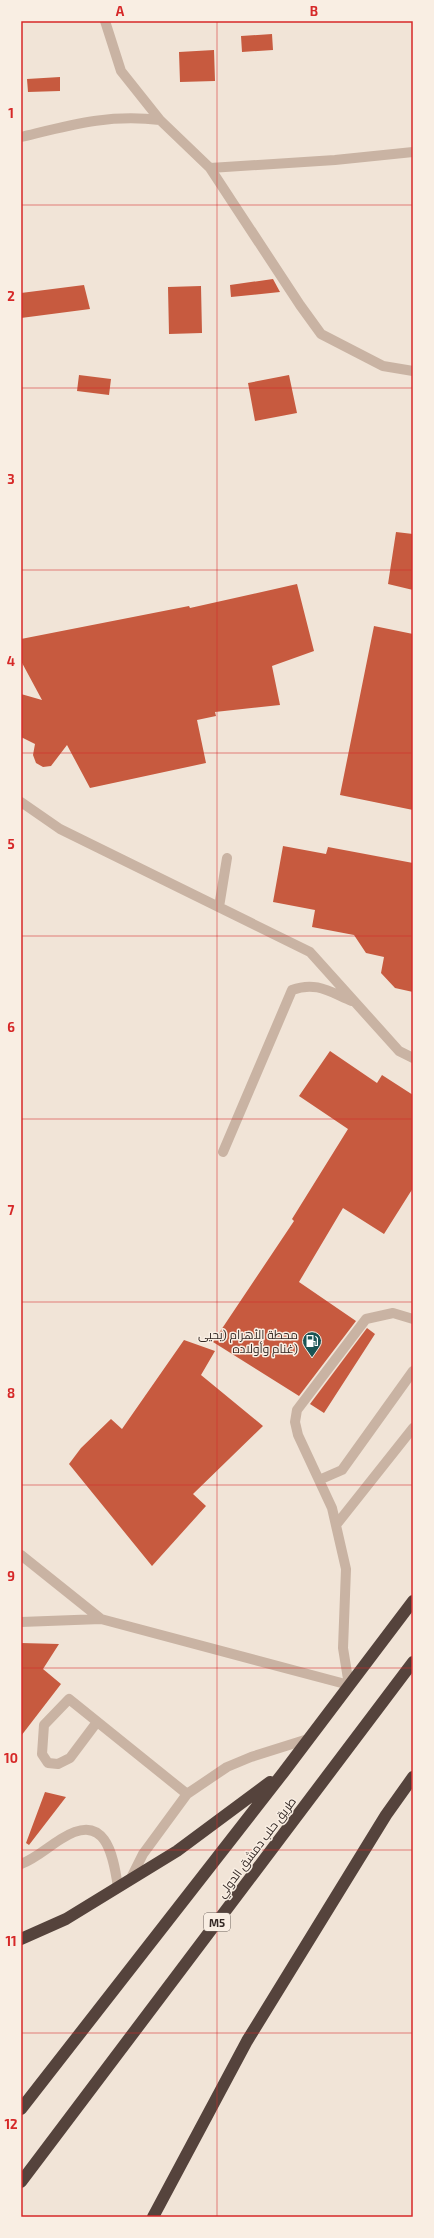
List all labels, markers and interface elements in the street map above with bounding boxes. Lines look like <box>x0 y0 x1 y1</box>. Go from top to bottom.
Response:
text: A <box>116 3 125 19</box>
text: B <box>310 3 318 19</box>
text: 1 <box>8 105 14 121</box>
text: 2 <box>7 288 15 304</box>
text: 3 <box>7 471 15 487</box>
text: 4 <box>7 653 15 669</box>
text: 5 <box>7 836 15 852</box>
text: 6 <box>7 1019 15 1035</box>
text: 7 <box>8 1202 15 1218</box>
place label: محطة الأهرام (يحيى غنام وأولاده) <box>198 1327 298 1357</box>
fuel station icon: محطة الأهرام (يحيى غنام وأولاده) <box>301 1330 323 1358</box>
text: 8 <box>7 1385 15 1401</box>
text: 9 <box>7 1568 15 1584</box>
text: 10 <box>4 1750 18 1766</box>
street label: طريق حلب دمشق الدولي <box>214 1794 302 1902</box>
road number: M5 <box>204 1913 230 1931</box>
text: 11 <box>5 1933 17 1949</box>
text: 12 <box>4 2116 18 2132</box>

